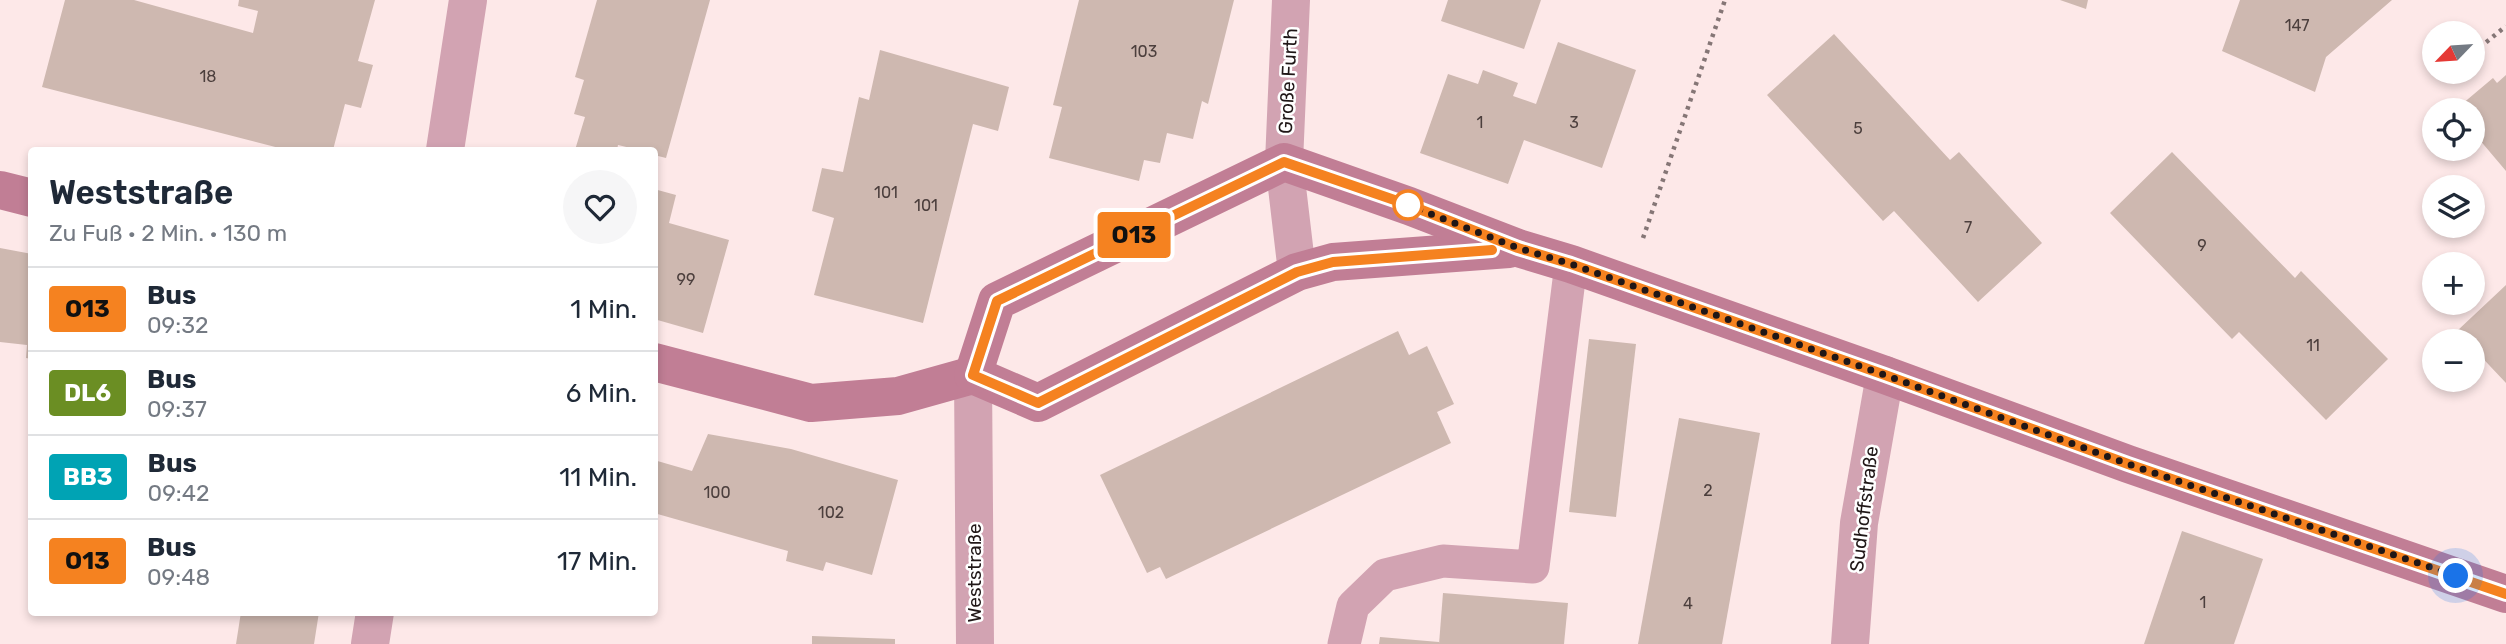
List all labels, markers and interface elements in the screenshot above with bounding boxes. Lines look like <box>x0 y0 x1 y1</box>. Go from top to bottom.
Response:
house number: 147 <box>2285 16 2309 35</box>
north arrow <box>2422 21 2485 84</box>
map controls <box>2422 21 2485 392</box>
street label: Große Furth <box>1274 28 1302 134</box>
house number: 103 <box>1131 42 1157 61</box>
house number: 18 <box>199 67 217 86</box>
button: locate <box>2422 98 2485 161</box>
house number: 1 <box>1477 113 1483 132</box>
house number: 3 <box>1569 113 1579 132</box>
house number: 5 <box>1853 119 1863 138</box>
button: heart <box>563 170 637 244</box>
text: Weststraße <box>49 173 233 212</box>
button: layers <box>2422 175 2485 238</box>
house number: 101 <box>874 183 898 202</box>
unlabelled marker <box>1393 190 1423 220</box>
house number: 101 <box>914 196 938 215</box>
line badge: O13 <box>1094 212 1174 258</box>
house number: 7 <box>1964 218 1972 237</box>
text: Zu Fuß · 2 Min. · 130 m <box>49 219 287 247</box>
text: O13 <box>1112 221 1156 249</box>
house number: 9 <box>2197 236 2207 255</box>
button: + <box>2422 252 2485 315</box>
house number: 99 <box>677 270 695 289</box>
text: Bus <box>147 280 196 311</box>
text: 1 Min. <box>570 294 637 325</box>
text: O13 <box>65 295 110 323</box>
text: 09:32 <box>147 311 208 339</box>
button: − <box>2422 329 2485 392</box>
house number: 11 <box>2306 336 2320 355</box>
text: Bus <box>147 364 196 395</box>
text: 6 Min. <box>566 378 637 409</box>
text: DL6 <box>64 379 111 407</box>
text: 09:37 <box>147 395 207 423</box>
street label: Sudhoffstraße <box>1845 445 1883 573</box>
text: Bus <box>148 448 197 479</box>
text: 11 Min. <box>559 462 637 493</box>
text: BB3 <box>63 463 113 491</box>
text: 09:42 <box>148 479 210 507</box>
house number: 2 <box>1703 481 1713 500</box>
house number: 100 <box>703 483 731 502</box>
house number: 102 <box>818 503 844 522</box>
street label: Weststraße <box>963 523 986 623</box>
text: Bus <box>147 532 196 563</box>
text: 17 Min. <box>557 546 637 577</box>
text: O13 <box>65 547 110 575</box>
your location <box>2438 558 2473 593</box>
text: 09:48 <box>147 563 210 591</box>
house number: 1 <box>2200 593 2206 612</box>
house number: 4 <box>1683 594 1693 613</box>

